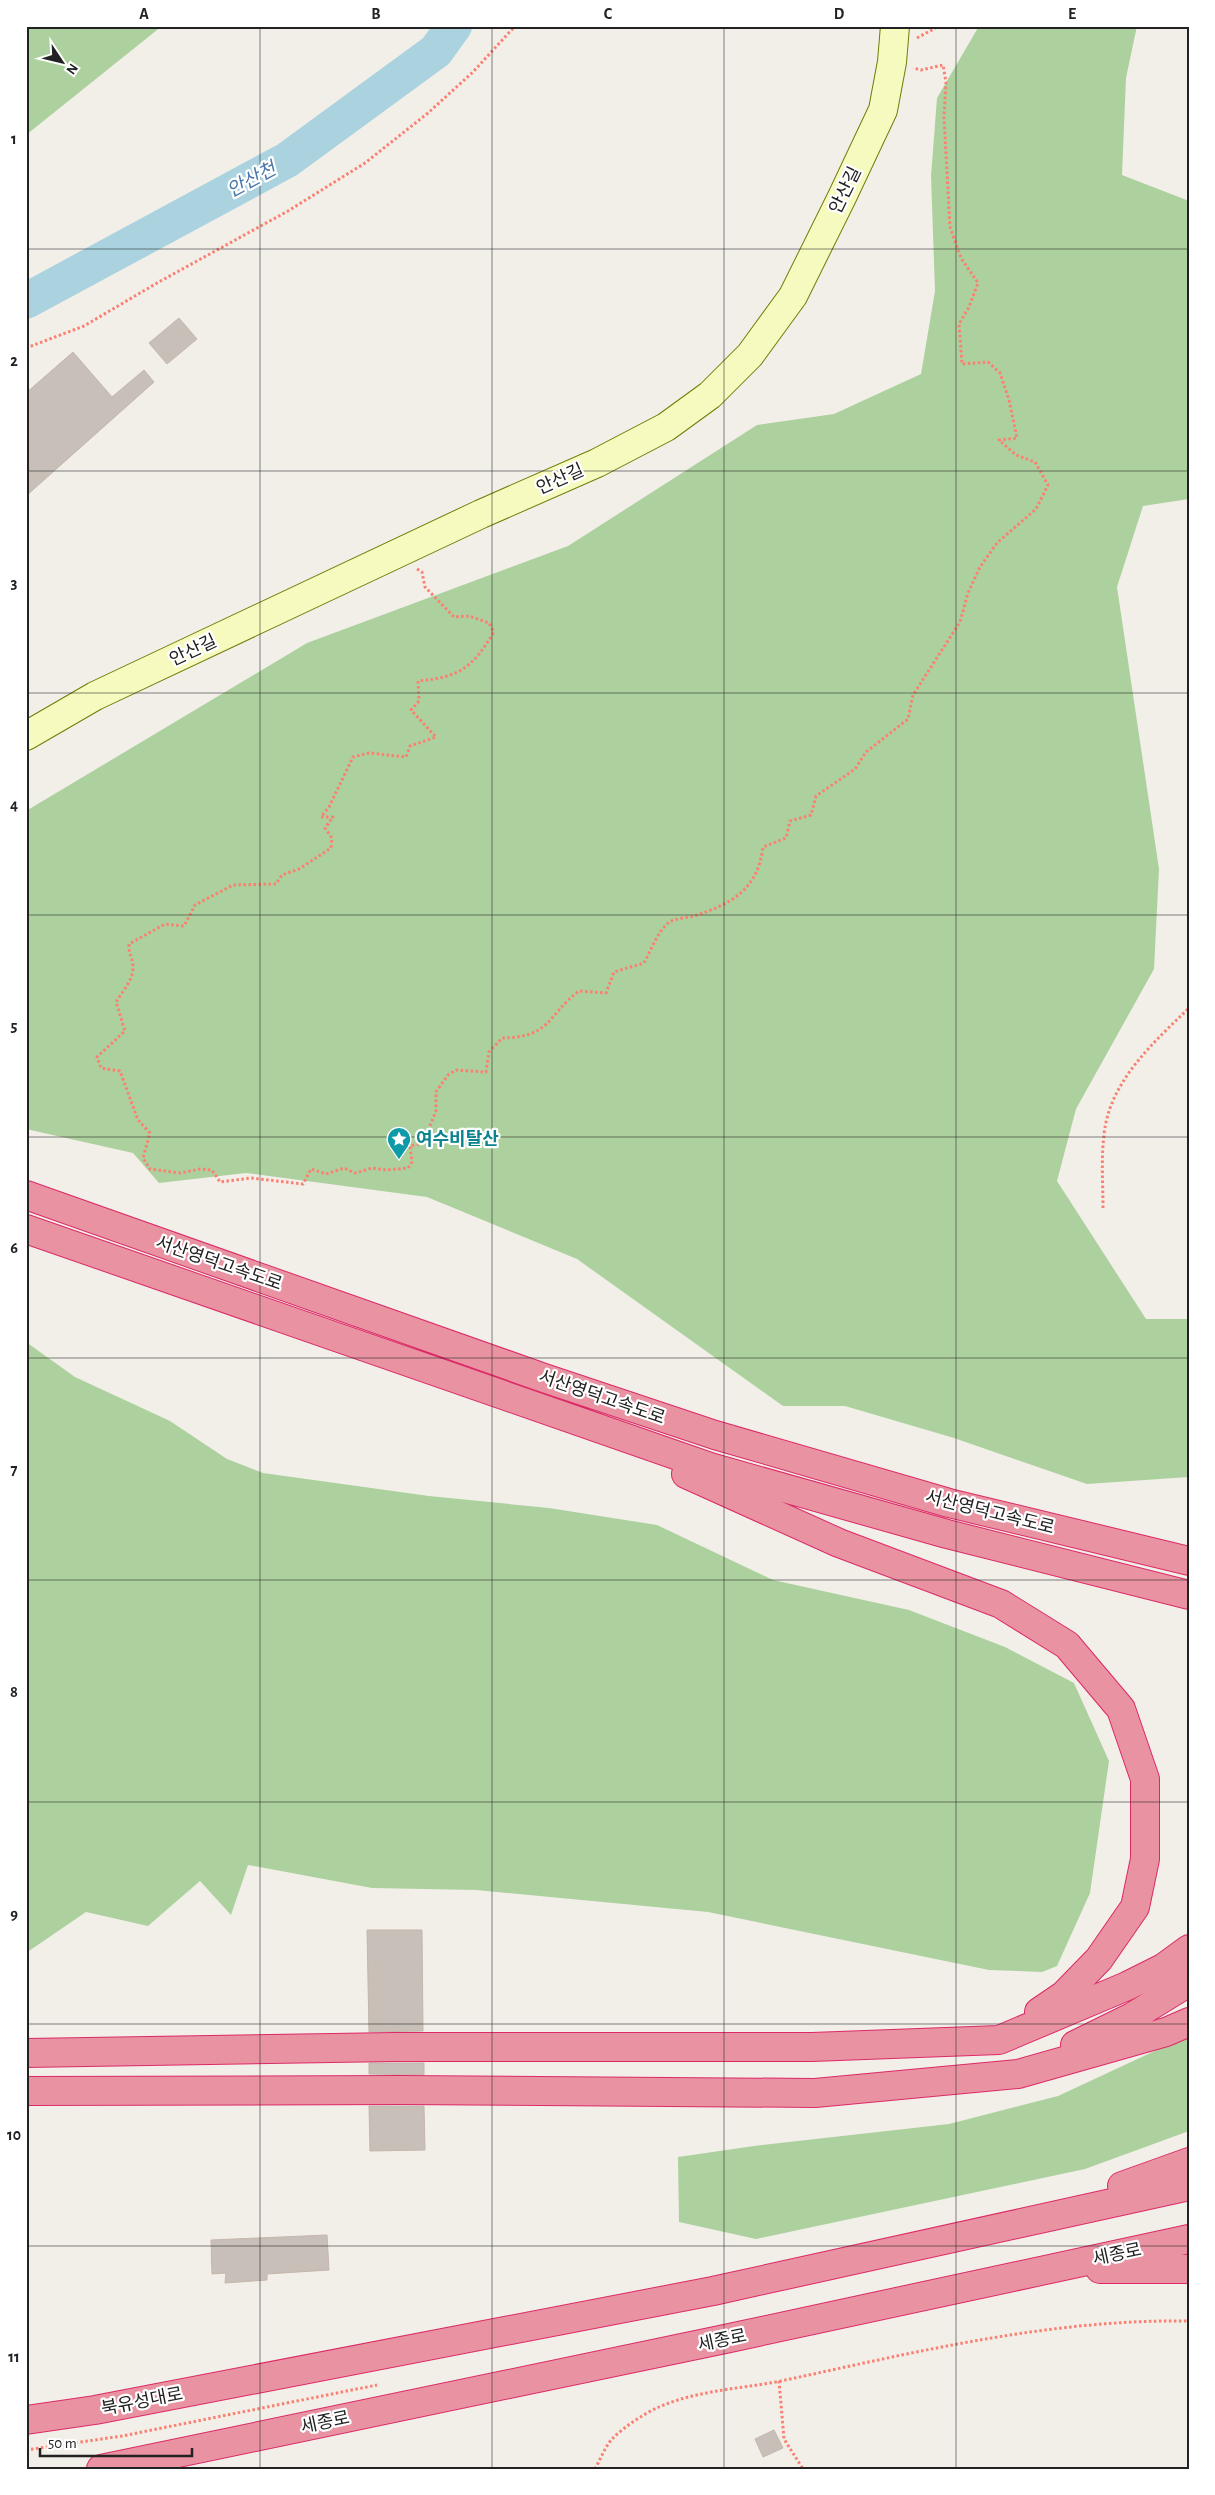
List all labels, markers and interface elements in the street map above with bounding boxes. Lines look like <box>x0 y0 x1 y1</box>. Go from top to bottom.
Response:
text: A <box>139 6 149 22</box>
text: B <box>371 6 381 22</box>
text: C <box>604 6 613 22</box>
text: D <box>834 6 845 22</box>
text: E <box>1068 6 1076 22</box>
north arrow <box>38 38 88 88</box>
text: N <box>63 61 80 77</box>
text: 1 <box>11 131 17 147</box>
water label: 안산천 <box>224 158 281 201</box>
street label: 안산길 <box>826 164 865 217</box>
text: 2 <box>10 353 18 369</box>
street label: 안산길 <box>534 461 587 498</box>
text: 3 <box>11 575 18 591</box>
street label: 안산길 <box>167 631 220 670</box>
text: 4 <box>10 797 18 813</box>
text: 5 <box>11 1018 18 1034</box>
place icon: 여수비탈산 <box>386 1126 412 1160</box>
place label: 여수비탈산 <box>416 1130 499 1149</box>
street label: 서산영덕고속도로 <box>153 1232 285 1294</box>
text: 6 <box>10 1240 18 1256</box>
street label: 서산영덕고속도로 <box>536 1366 668 1428</box>
text: 7 <box>11 1462 18 1478</box>
street label: 서산영덕고속도로 <box>923 1486 1057 1538</box>
text: 8 <box>10 1684 18 1700</box>
text: 9 <box>10 1906 18 1922</box>
text: 10 <box>7 2127 21 2143</box>
street label: 세종로 <box>1091 2239 1143 2269</box>
street label: 세종로 <box>696 2325 748 2355</box>
text: 11 <box>8 2349 20 2365</box>
street label: 북유성대로 <box>100 2384 185 2419</box>
street label: 세종로 <box>299 2407 351 2437</box>
scale bar <box>40 2425 192 2457</box>
text: 50 m <box>48 2436 77 2451</box>

